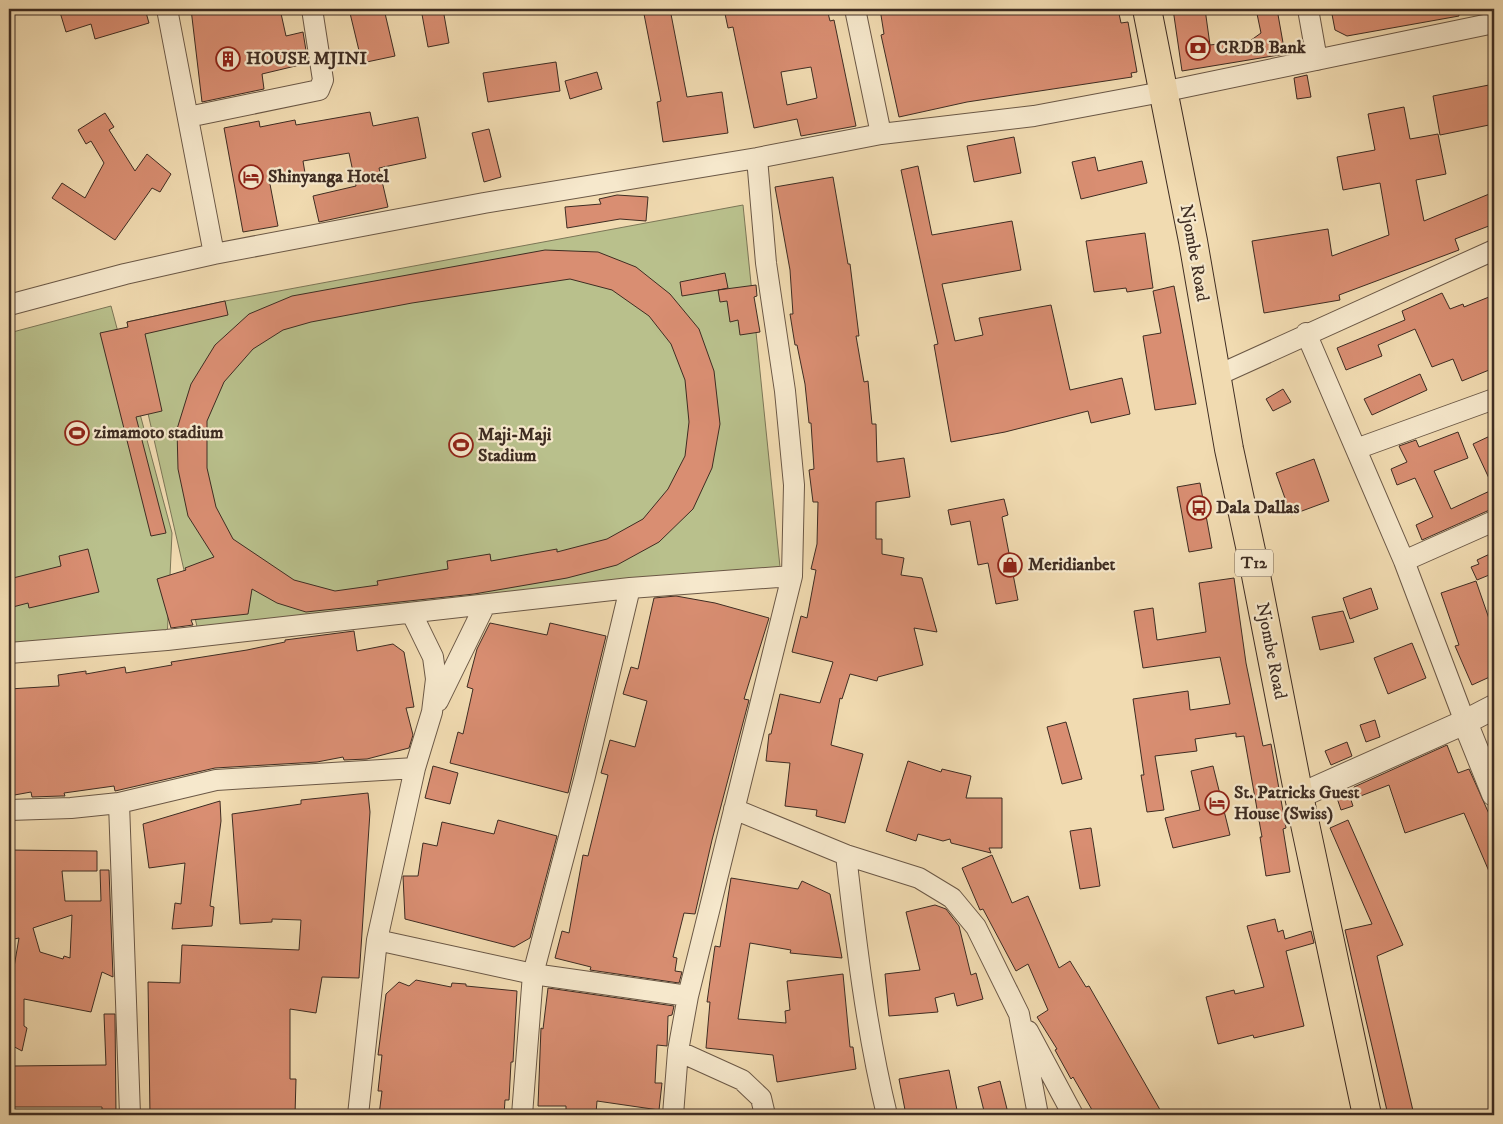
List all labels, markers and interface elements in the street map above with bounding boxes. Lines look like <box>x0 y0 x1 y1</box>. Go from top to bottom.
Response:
bank icon: CRDB Bank <box>1185 35 1211 61</box>
place label: CRDB Bank <box>1216 37 1307 59</box>
building icon: HOUSE MJINI <box>215 46 241 72</box>
place label: HOUSE MJINI <box>246 48 367 70</box>
hotel icon: Shinyanga Hotel <box>238 164 264 190</box>
place label: Shinyanga Hotel <box>268 166 389 188</box>
street label: Njombe Road <box>1175 203 1213 303</box>
sports icon: zimamoto stadium <box>64 420 90 446</box>
place label: zimamoto stadium <box>94 422 224 444</box>
place label: Maji-Maji Stadium <box>478 424 552 467</box>
sports icon: Maji-Maji Stadium <box>448 432 474 458</box>
bus stop icon: Dala Dallas <box>1186 495 1212 521</box>
place label: Dala Dallas <box>1216 497 1300 519</box>
road number: T12 <box>1235 550 1273 576</box>
shop icon: Meridianbet <box>997 552 1023 578</box>
place label: Meridianbet <box>1028 554 1116 576</box>
street label: Njombe Road <box>1251 601 1291 701</box>
place label: St. Patricks Guest House (Swiss) <box>1234 782 1360 825</box>
hotel icon: St. Patricks Guest House (Swiss) <box>1204 790 1230 816</box>

